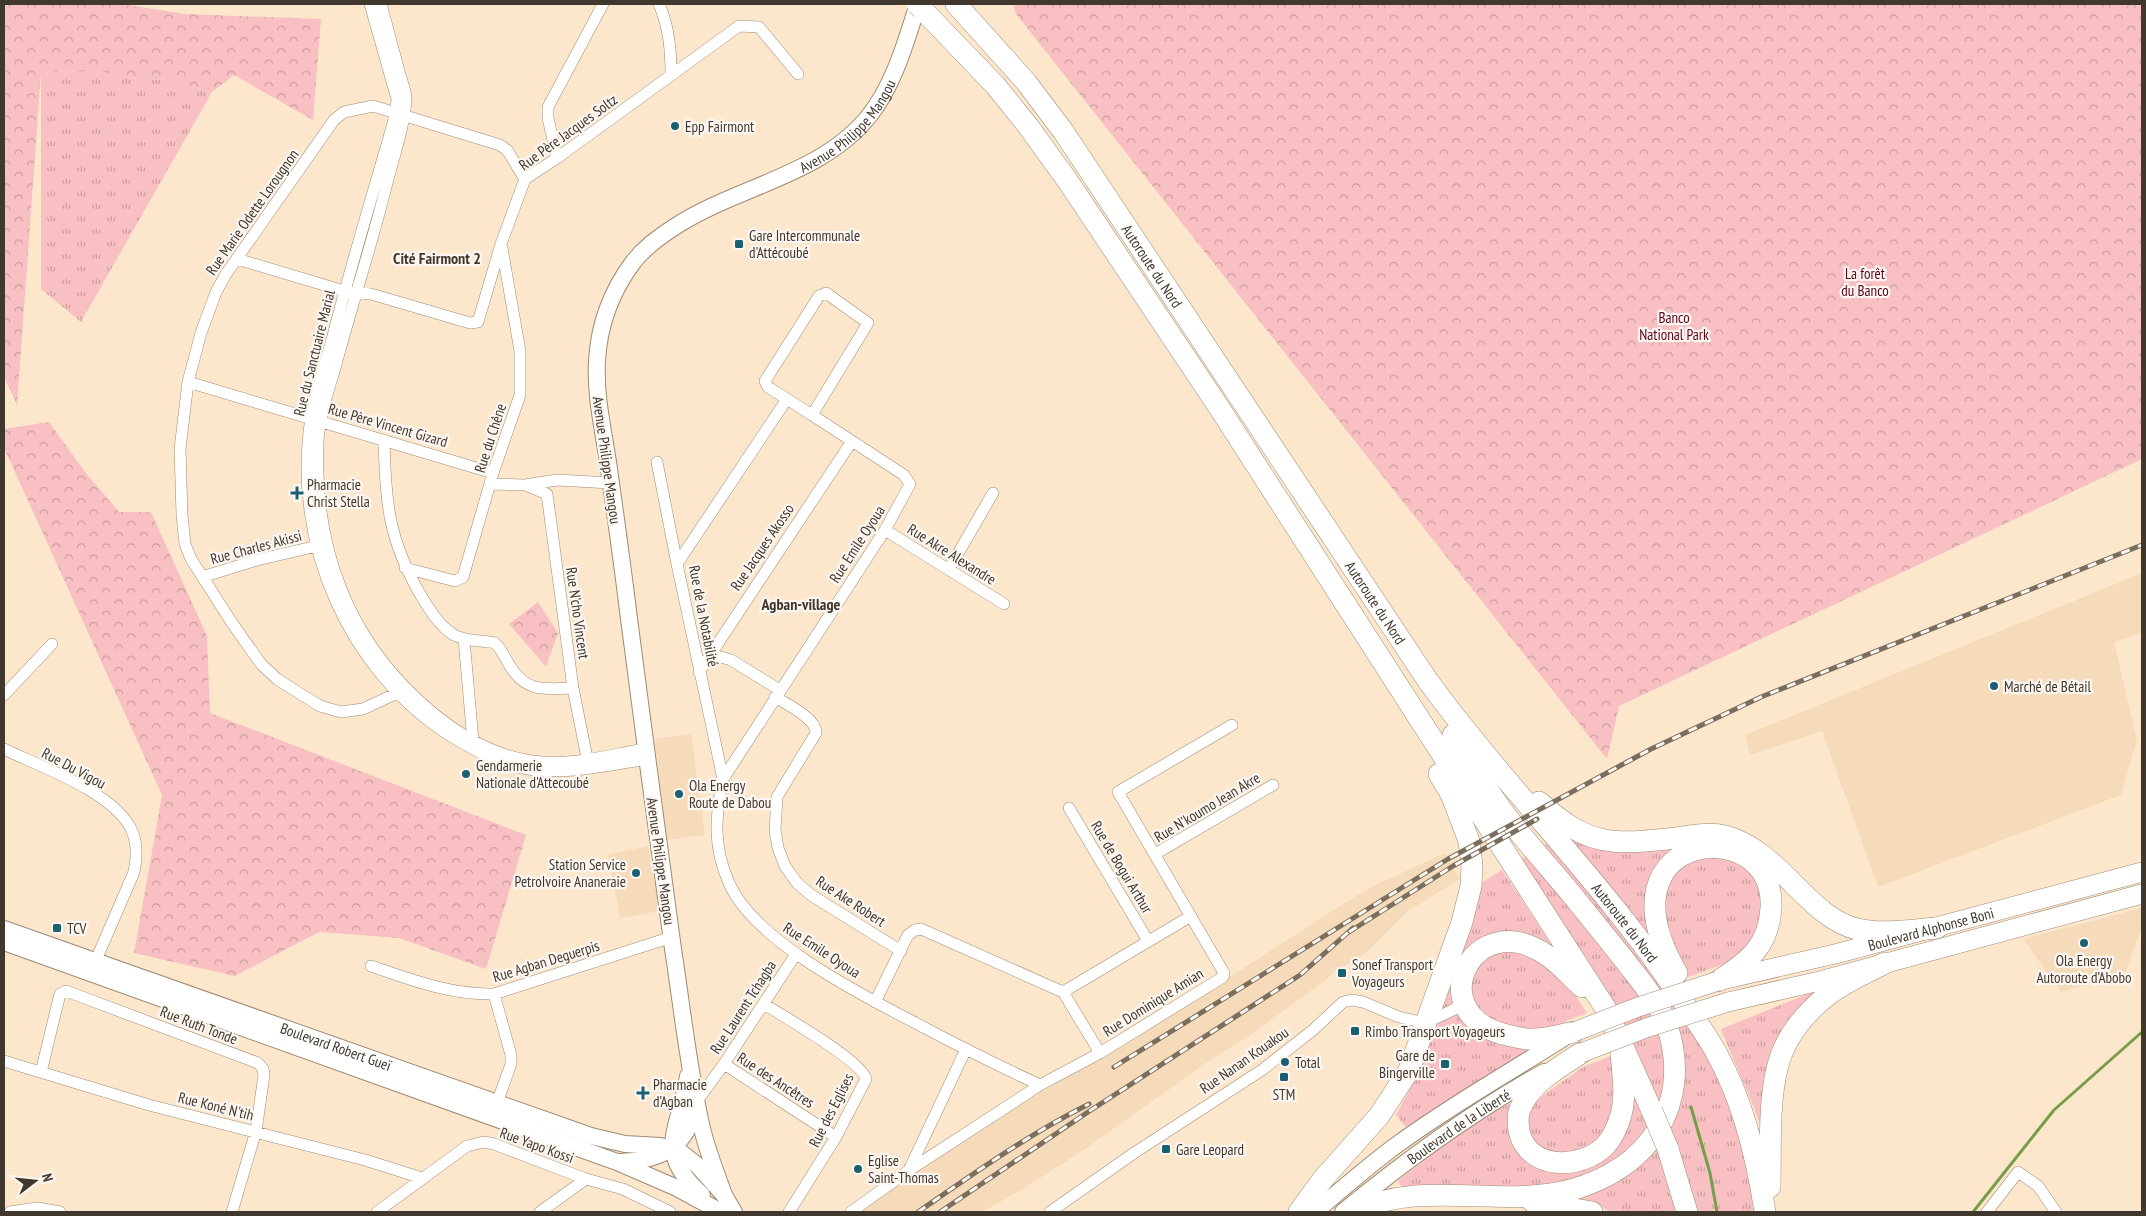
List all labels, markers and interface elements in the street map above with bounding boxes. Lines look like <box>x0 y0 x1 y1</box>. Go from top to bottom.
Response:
street label: Avenue Philippe Mangou <box>796 76 899 176</box>
street label: Rue Père Jacques Soltz <box>515 90 621 174</box>
place label: Epp Fairmont <box>685 117 754 136</box>
marker: Epp Fairmont <box>669 120 681 132</box>
street label: Rue Marie Odette Lorougnon <box>201 145 303 279</box>
street label: Autoroute du Nord <box>1118 221 1187 311</box>
place label: Gare Intercommunale d'Attécoubé <box>749 226 860 262</box>
marker: Gare Intercommunale d'Attécoubé <box>733 238 745 250</box>
district label: Cité Fairmont 2 <box>393 248 481 268</box>
park label: La forêt du Banco <box>1841 264 1889 300</box>
street label: Rue du Sanctuaire Marial <box>289 287 339 418</box>
park label: Banco National Park <box>1639 308 1709 344</box>
street label: Avenue Philippe Mangou <box>589 395 625 525</box>
street label: Rue Père Vincent Gizard <box>326 399 450 451</box>
street label: Rue du Chêne <box>470 401 510 475</box>
place label: Pharmacie Christ Stella <box>307 475 370 511</box>
marker: Pharmacie Christ Stella <box>291 487 303 499</box>
street label: Rue Jacques Akosso <box>726 500 798 594</box>
street label: Rue Emile Oyoua <box>825 502 889 586</box>
street label: Rue Akre Alexandre <box>904 519 1000 589</box>
street label: Rue Charles Akissi <box>208 526 304 568</box>
street label: Autoroute du Nord <box>1341 557 1410 648</box>
street label: Rue de la Notabilité <box>685 564 723 668</box>
street label: Rue N'cho Vincent <box>562 566 594 660</box>
district label: Agban-village <box>761 594 841 614</box>
place label: Marché de Bétail <box>2004 677 2091 696</box>
marker: Marché de Bétail <box>1988 680 2000 692</box>
street label: Rue Du Vigou <box>39 743 109 793</box>
place label: Gendarmerie Nationale d'Attecoubé <box>476 756 589 792</box>
marker: Gendarmerie Nationale d'Attecoubé <box>460 768 472 780</box>
street label: Rue N'koumo Jean Akre <box>1151 768 1263 846</box>
place label: Ola Energy Route de Dabou <box>689 776 771 812</box>
marker: Ola Energy Route de Dabou <box>673 788 685 800</box>
street label: Avenue Philippe Mangou <box>643 796 679 926</box>
street label: Rue de Bogui Arthur <box>1087 817 1157 917</box>
place label: Station Service PetroIvoire Ananeraie <box>515 855 626 891</box>
marker: Station Service PetroIvoire Ananeraie <box>630 867 642 879</box>
street label: Rue Ake Robert <box>813 871 889 931</box>
street label: Autoroute du Nord <box>1588 879 1662 966</box>
street label: Boulevard Alphonse Boni <box>1866 903 1996 954</box>
street label: Rue Emile Oyoua <box>780 918 864 982</box>
place label: TCV <box>67 919 87 938</box>
marker: TCV <box>51 922 63 934</box>
street label: Rue Agban Deguerpis <box>490 936 602 986</box>
marker: Ola Energy Autoroute d’Abobo <box>2078 937 2090 949</box>
place label: Ola Energy Autoroute d’Abobo <box>2036 951 2132 987</box>
place label: Sonef Transport Voyageurs <box>1351 955 1433 991</box>
street label: Rue Laurent Tchagba <box>706 957 780 1057</box>
street label: Rue Dominique Amian <box>1099 963 1207 1041</box>
marker: Sonef Transport Voyageurs <box>1336 967 1348 979</box>
street label: Rue Ruth Tonde <box>158 1002 240 1048</box>
street label: Boulevard Robert Gueï <box>278 1018 395 1075</box>
street label: Rue Nanan Kouakou <box>1196 1022 1292 1098</box>
place label: Rimbo Transport Voyageurs <box>1365 1022 1505 1041</box>
marker: Rimbo Transport Voyageurs <box>1349 1025 1361 1037</box>
place label: Gare de Bingerville <box>1379 1046 1435 1082</box>
street label: Rue des Ancêtres <box>734 1048 818 1112</box>
place label: Total <box>1295 1053 1321 1072</box>
marker: Total <box>1279 1056 1291 1068</box>
marker: Gare de Bingerville <box>1439 1058 1451 1070</box>
street label: Rue des Eglises <box>804 1070 858 1150</box>
marker: STM <box>1278 1071 1290 1083</box>
place label: Pharmacie d’Agban <box>653 1075 707 1111</box>
street label: Boulevard de la Liberté <box>1403 1084 1514 1168</box>
place label: STM <box>1273 1085 1295 1104</box>
street label: Rue Koné N'tih <box>176 1087 256 1125</box>
marker: Pharmacie d’Agban <box>637 1087 649 1099</box>
street label: Rue Yapo Kossi <box>497 1123 577 1167</box>
place label: Gare Leopard <box>1176 1140 1244 1159</box>
marker: Gare Leopard <box>1160 1143 1172 1155</box>
place label: Eglise Saint-Thomas <box>868 1151 939 1187</box>
north arrow <box>10 1156 60 1206</box>
marker: Eglise Saint-Thomas <box>852 1163 864 1175</box>
text: N <box>38 1171 57 1184</box>

